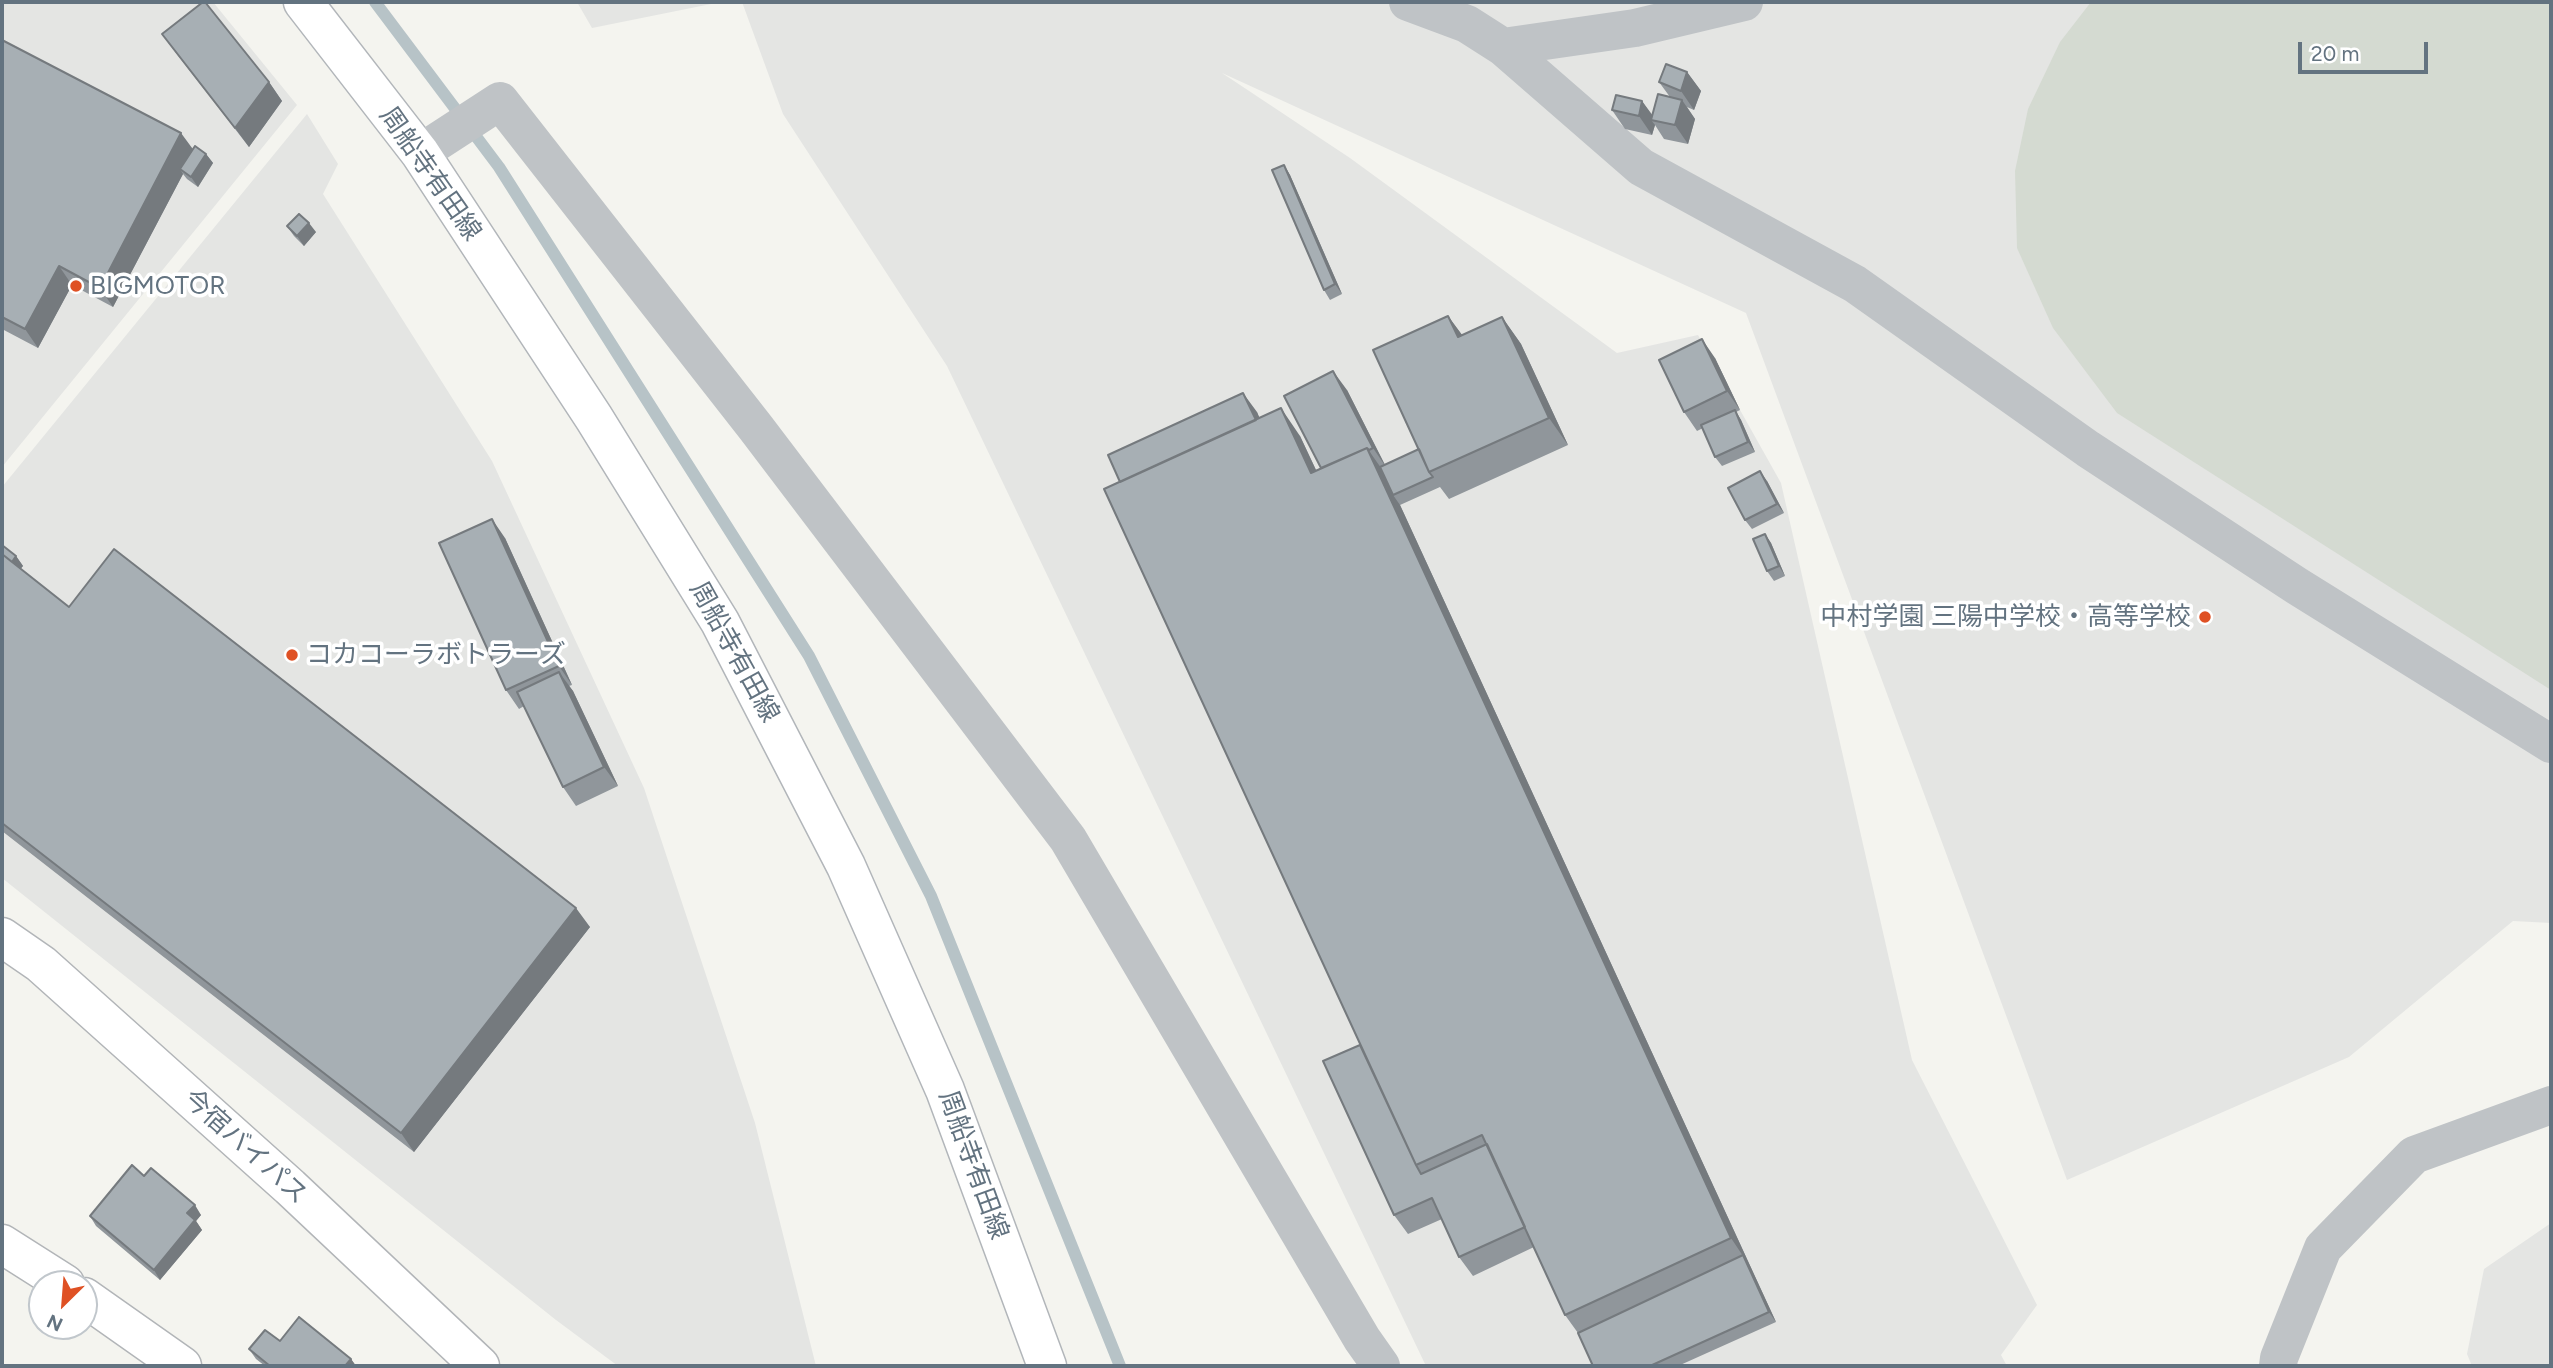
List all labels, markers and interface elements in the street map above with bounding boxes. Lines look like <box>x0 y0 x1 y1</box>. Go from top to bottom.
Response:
scale bar <box>2301 28 2430 72</box>
text: 20 m <box>2311 41 2359 66</box>
street label: 周船寺有田線 <box>372 101 488 247</box>
place label: BIGMOTOR <box>90 270 225 302</box>
marker: BIGMOTOR <box>68 278 84 294</box>
street label: 周船寺有田線 <box>683 576 785 728</box>
place label: 中村学園 三陽中学校・高等学校 <box>1821 601 2191 633</box>
marker: 中村学園 三陽中学校・高等学校 <box>2197 609 2213 625</box>
place label: コカコーラボトラーズ <box>306 639 566 671</box>
marker: コカコーラボトラーズ <box>284 647 300 663</box>
street label: 今宿バイパス <box>177 1083 313 1211</box>
street label: 周船寺有田線 <box>932 1086 1014 1244</box>
north arrow <box>28 1270 98 1340</box>
text: N <box>43 1309 66 1336</box>

